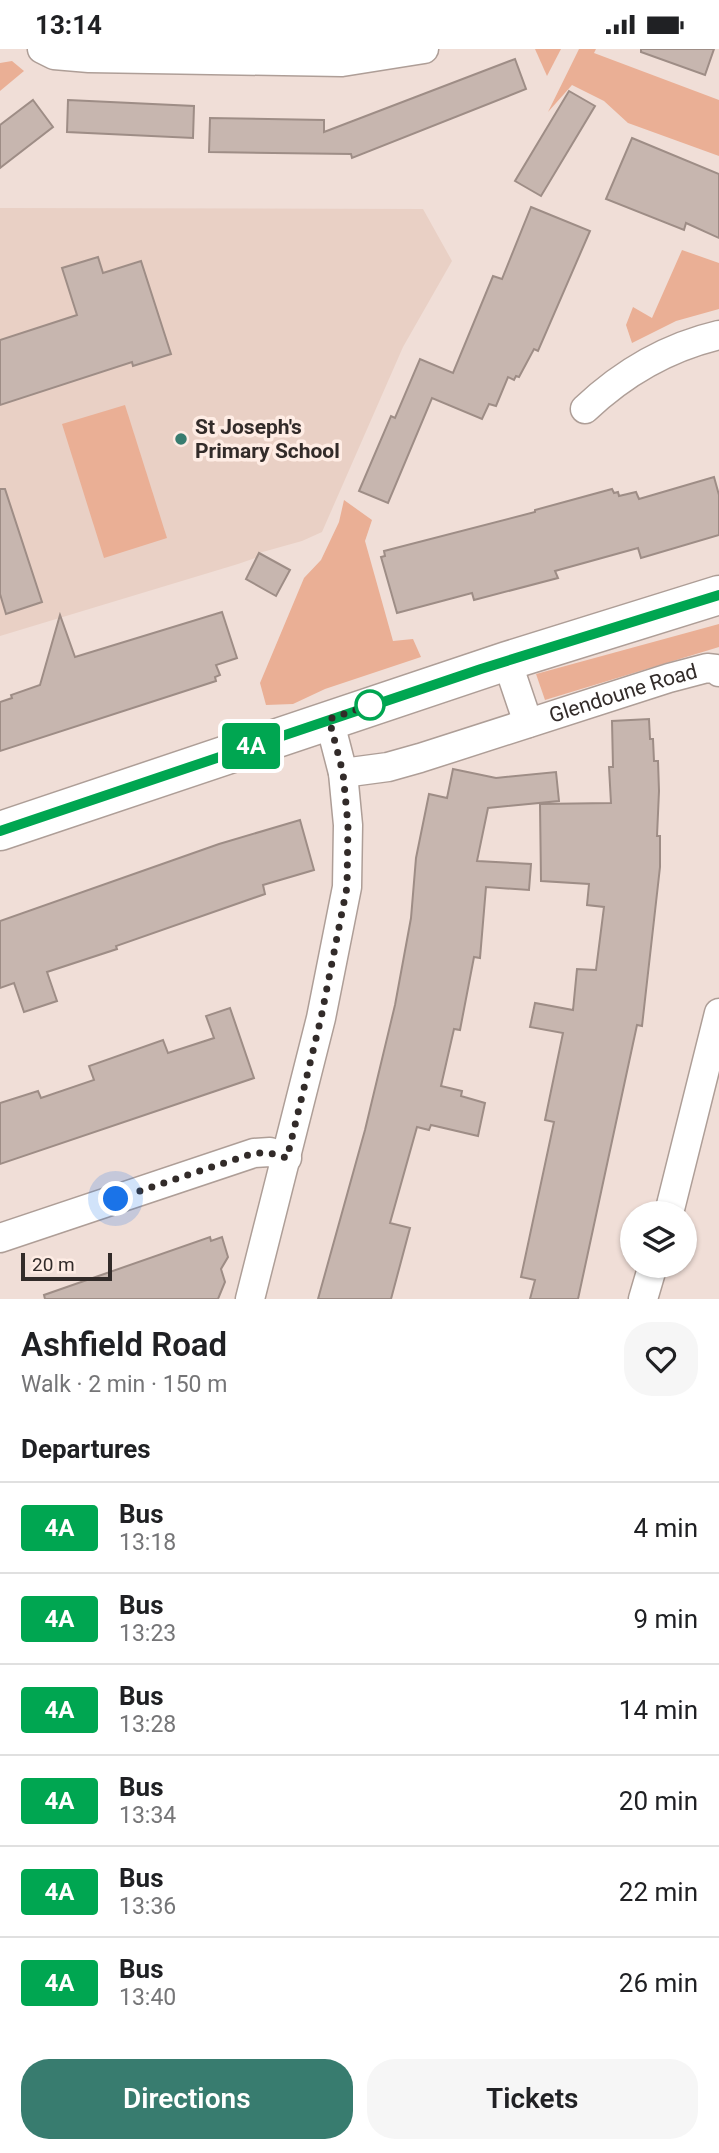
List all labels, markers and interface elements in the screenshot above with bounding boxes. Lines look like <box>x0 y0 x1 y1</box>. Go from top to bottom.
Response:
text: 13:14 <box>35 10 102 40</box>
place label: St Joseph's Primary School <box>195 415 340 463</box>
marker: St Joseph's Primary School <box>173 431 189 447</box>
street label: Glendoune Road <box>546 659 700 728</box>
unlabelled marker <box>355 690 385 720</box>
line badge: 4A <box>219 723 282 769</box>
text: 4A <box>236 732 266 760</box>
your location <box>98 1181 133 1216</box>
map controls <box>620 1201 697 1278</box>
button: layers <box>620 1201 697 1278</box>
scale bar <box>21 1250 112 1282</box>
text: 20 m <box>32 1253 75 1276</box>
button: heart <box>624 1322 698 1396</box>
text: Ashfield Road <box>21 1325 227 1364</box>
text: Walk · 2 min · 150 m <box>21 1371 227 1398</box>
text: Departures <box>21 1434 151 1464</box>
text: Bus <box>119 1499 164 1529</box>
text: 4 min <box>633 1513 698 1543</box>
text: 4A <box>45 1514 74 1542</box>
text: 13:18 <box>119 1529 176 1556</box>
text: Bus <box>119 1590 164 1620</box>
text: 9 min <box>633 1604 698 1634</box>
text: 4A <box>45 1605 74 1633</box>
text: 13:23 <box>119 1620 176 1647</box>
text: Bus <box>119 1681 164 1711</box>
text: 14 min <box>619 1695 698 1725</box>
text: 4A <box>45 1696 74 1724</box>
text: 13:28 <box>119 1711 176 1738</box>
text: Bus <box>119 1772 164 1802</box>
text: 20 min <box>619 1786 698 1816</box>
text: 4A <box>45 1787 74 1815</box>
text: 13:34 <box>119 1802 176 1829</box>
text: Bus <box>119 1863 164 1893</box>
text: 22 min <box>619 1877 698 1907</box>
text: 4A <box>45 1878 74 1906</box>
text: 13:36 <box>119 1893 176 1920</box>
text: Bus <box>119 1954 164 1984</box>
text: 26 min <box>619 1968 698 1998</box>
text: 4A <box>45 1969 74 1997</box>
text: 13:40 <box>119 1984 176 2011</box>
button: Directions <box>21 2059 353 2139</box>
button: Tickets <box>367 2059 698 2139</box>

